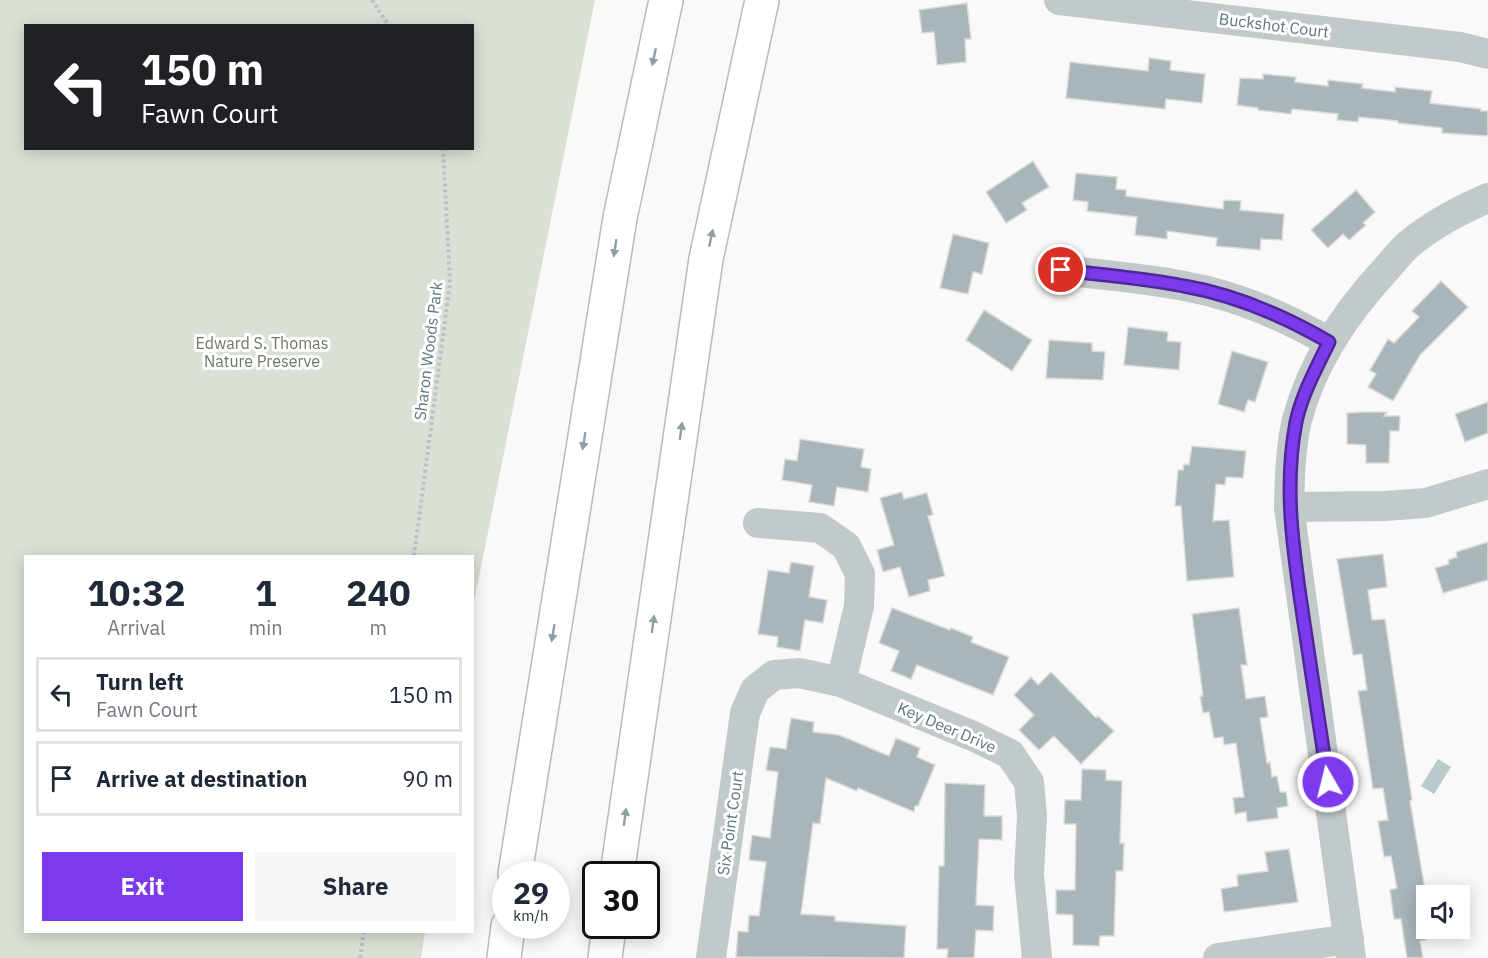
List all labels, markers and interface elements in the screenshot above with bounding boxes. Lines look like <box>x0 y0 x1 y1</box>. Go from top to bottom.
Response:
street label: Buckshot Court <box>1218 8 1330 42</box>
text: 150 m <box>141 42 264 97</box>
icon: left <box>42 48 120 126</box>
one-way arrow <box>649 48 658 67</box>
text: Fawn Court <box>141 95 279 130</box>
one-way arrow <box>706 229 716 247</box>
one-way arrow <box>611 239 620 258</box>
pin <box>1035 244 1086 295</box>
icon: arrive <box>1044 253 1077 286</box>
street label: Sharon Woods Park <box>410 280 447 422</box>
park label: Edward S. Thomas Nature Preserve <box>196 333 328 371</box>
one-way arrow <box>677 421 686 440</box>
one-way arrow <box>580 432 589 451</box>
text: 10:32 <box>87 569 186 616</box>
text: 1 <box>255 569 277 616</box>
text: 240 <box>346 569 411 616</box>
text: Arrival <box>107 614 166 641</box>
text: min <box>249 614 283 641</box>
text: m <box>370 614 387 641</box>
one-way arrow <box>649 614 658 633</box>
one-way arrow <box>549 624 558 643</box>
text: Turn left <box>96 667 184 696</box>
icon: left <box>45 678 78 711</box>
text: 150 m <box>389 680 453 709</box>
text: Fawn Court <box>96 696 198 723</box>
street label: Key Deer Drive <box>895 697 1000 757</box>
position arrow <box>1296 750 1360 814</box>
icon: arrive <box>45 762 78 795</box>
text: Arrive at destination <box>96 764 307 793</box>
text: 90 m <box>402 764 453 793</box>
street label: Six Point Court <box>713 769 747 877</box>
one-way arrow <box>621 807 630 826</box>
button: Exit <box>42 852 243 921</box>
button: Share <box>255 852 456 921</box>
speed limit sign: 30 <box>582 861 660 939</box>
text: 29 <box>513 873 549 912</box>
map controls <box>1416 885 1470 939</box>
button: sound <box>1416 885 1470 939</box>
text: km/h <box>513 906 549 925</box>

